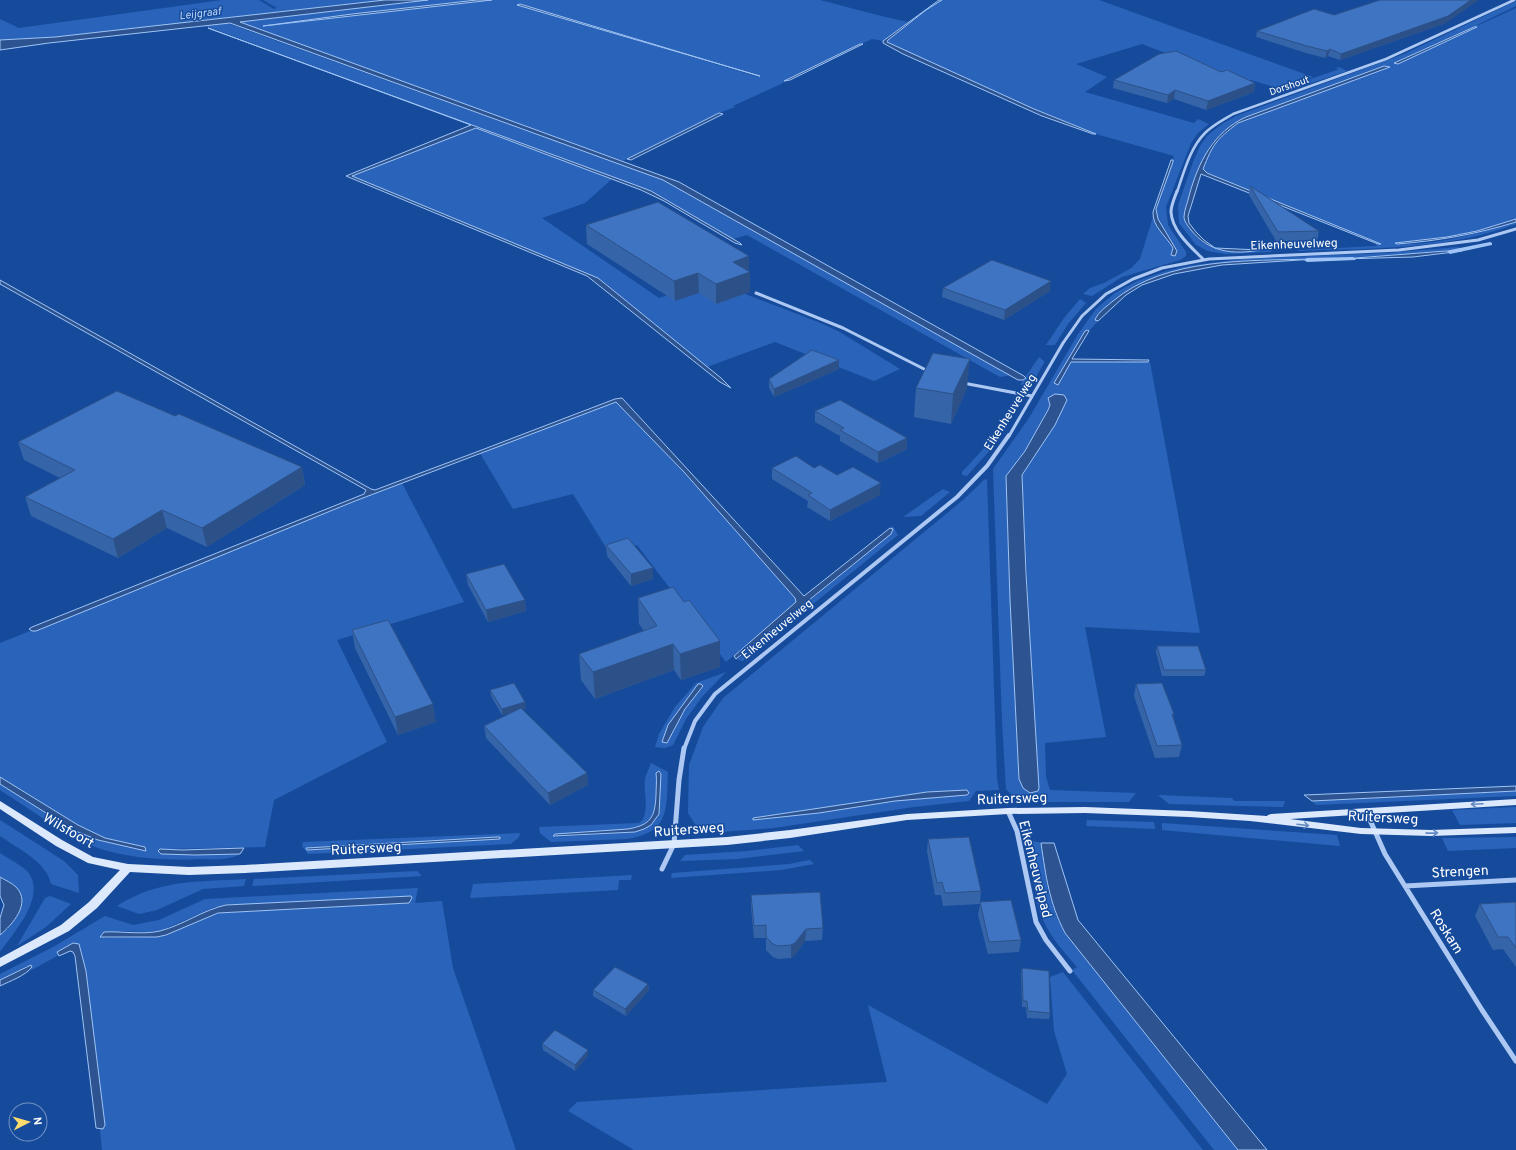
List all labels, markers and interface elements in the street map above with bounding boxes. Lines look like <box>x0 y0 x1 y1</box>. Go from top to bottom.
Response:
water label: Leijgraaf <box>178 4 223 24</box>
street label: Dorshout <box>1268 73 1311 99</box>
street label: Eikenheuvelweg <box>1250 235 1338 255</box>
street label: Eikenheuvelweg <box>981 371 1041 454</box>
street label: Eikenheuvelweg <box>739 596 817 664</box>
street label: Ruitersweg <box>976 790 1048 809</box>
one-way arrow <box>1471 800 1484 807</box>
street label: Ruitersweg <box>1347 808 1419 829</box>
street label: Wilsfoort <box>40 810 97 853</box>
street label: Eikenheuvelpad <box>1014 819 1055 920</box>
street label: Ruitersweg <box>653 820 725 841</box>
one-way arrow <box>1296 821 1309 828</box>
one-way arrow <box>1425 829 1438 837</box>
street label: Ruitersweg <box>330 839 402 860</box>
street label: Strengen <box>1431 863 1489 882</box>
street label: Roskam <box>1425 906 1466 957</box>
north arrow <box>8 1102 48 1142</box>
text: N <box>30 1116 44 1126</box>

